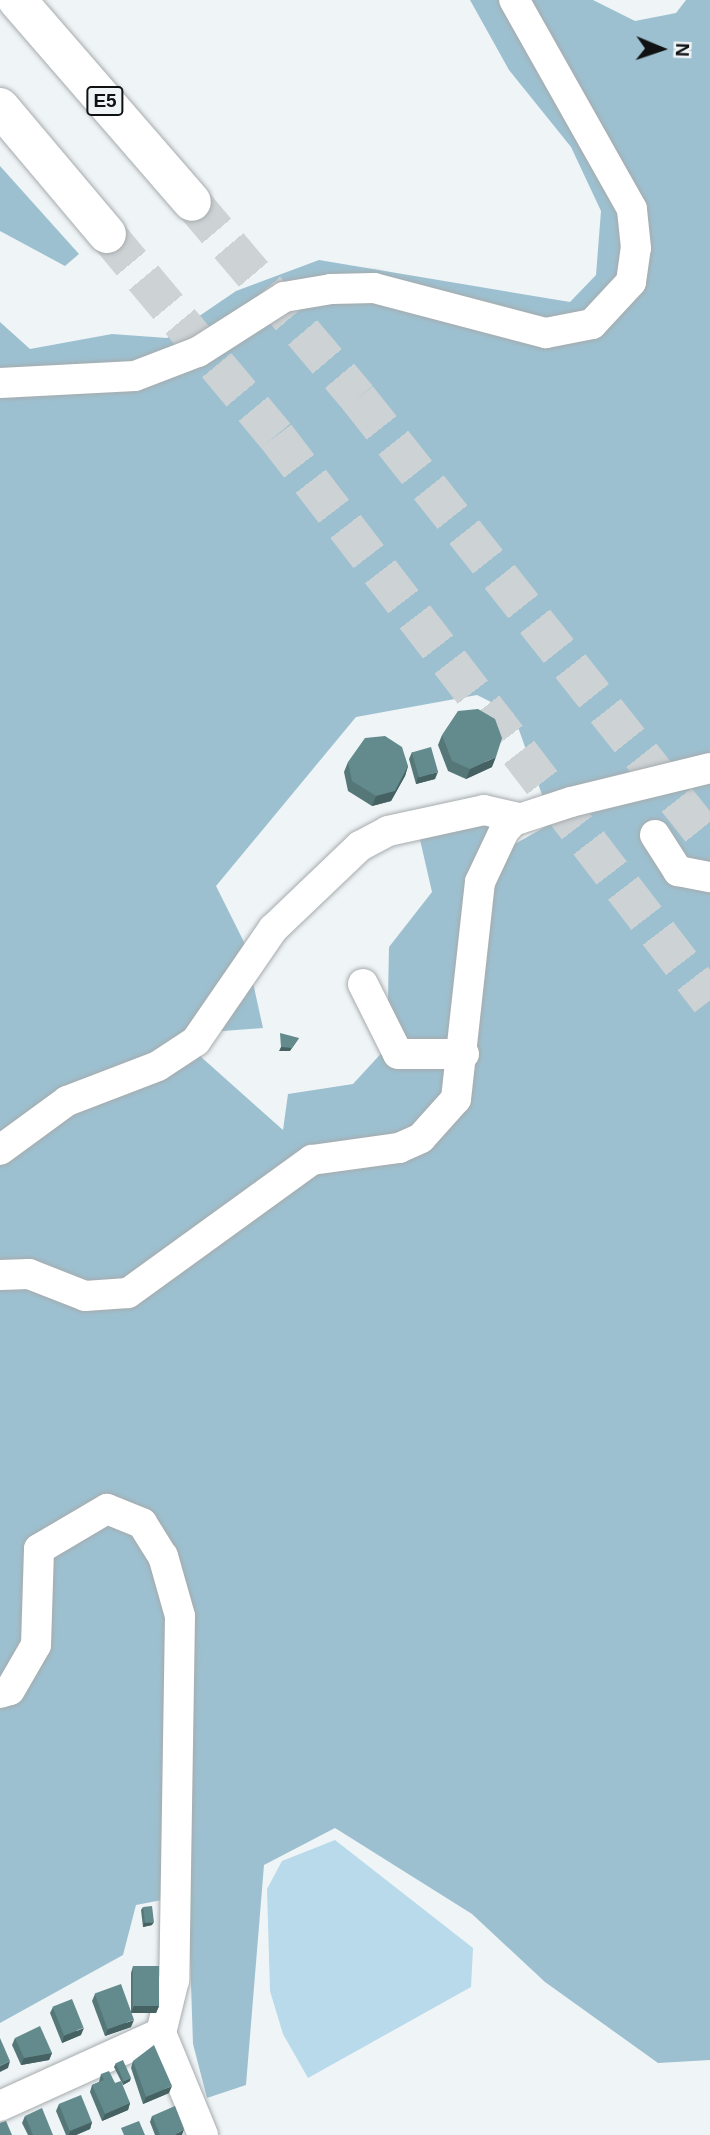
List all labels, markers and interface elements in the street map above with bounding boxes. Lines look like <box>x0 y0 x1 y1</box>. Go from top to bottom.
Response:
north arrow <box>626 14 696 84</box>
text: N <box>672 43 693 57</box>
road number: E5 <box>86 86 124 116</box>

